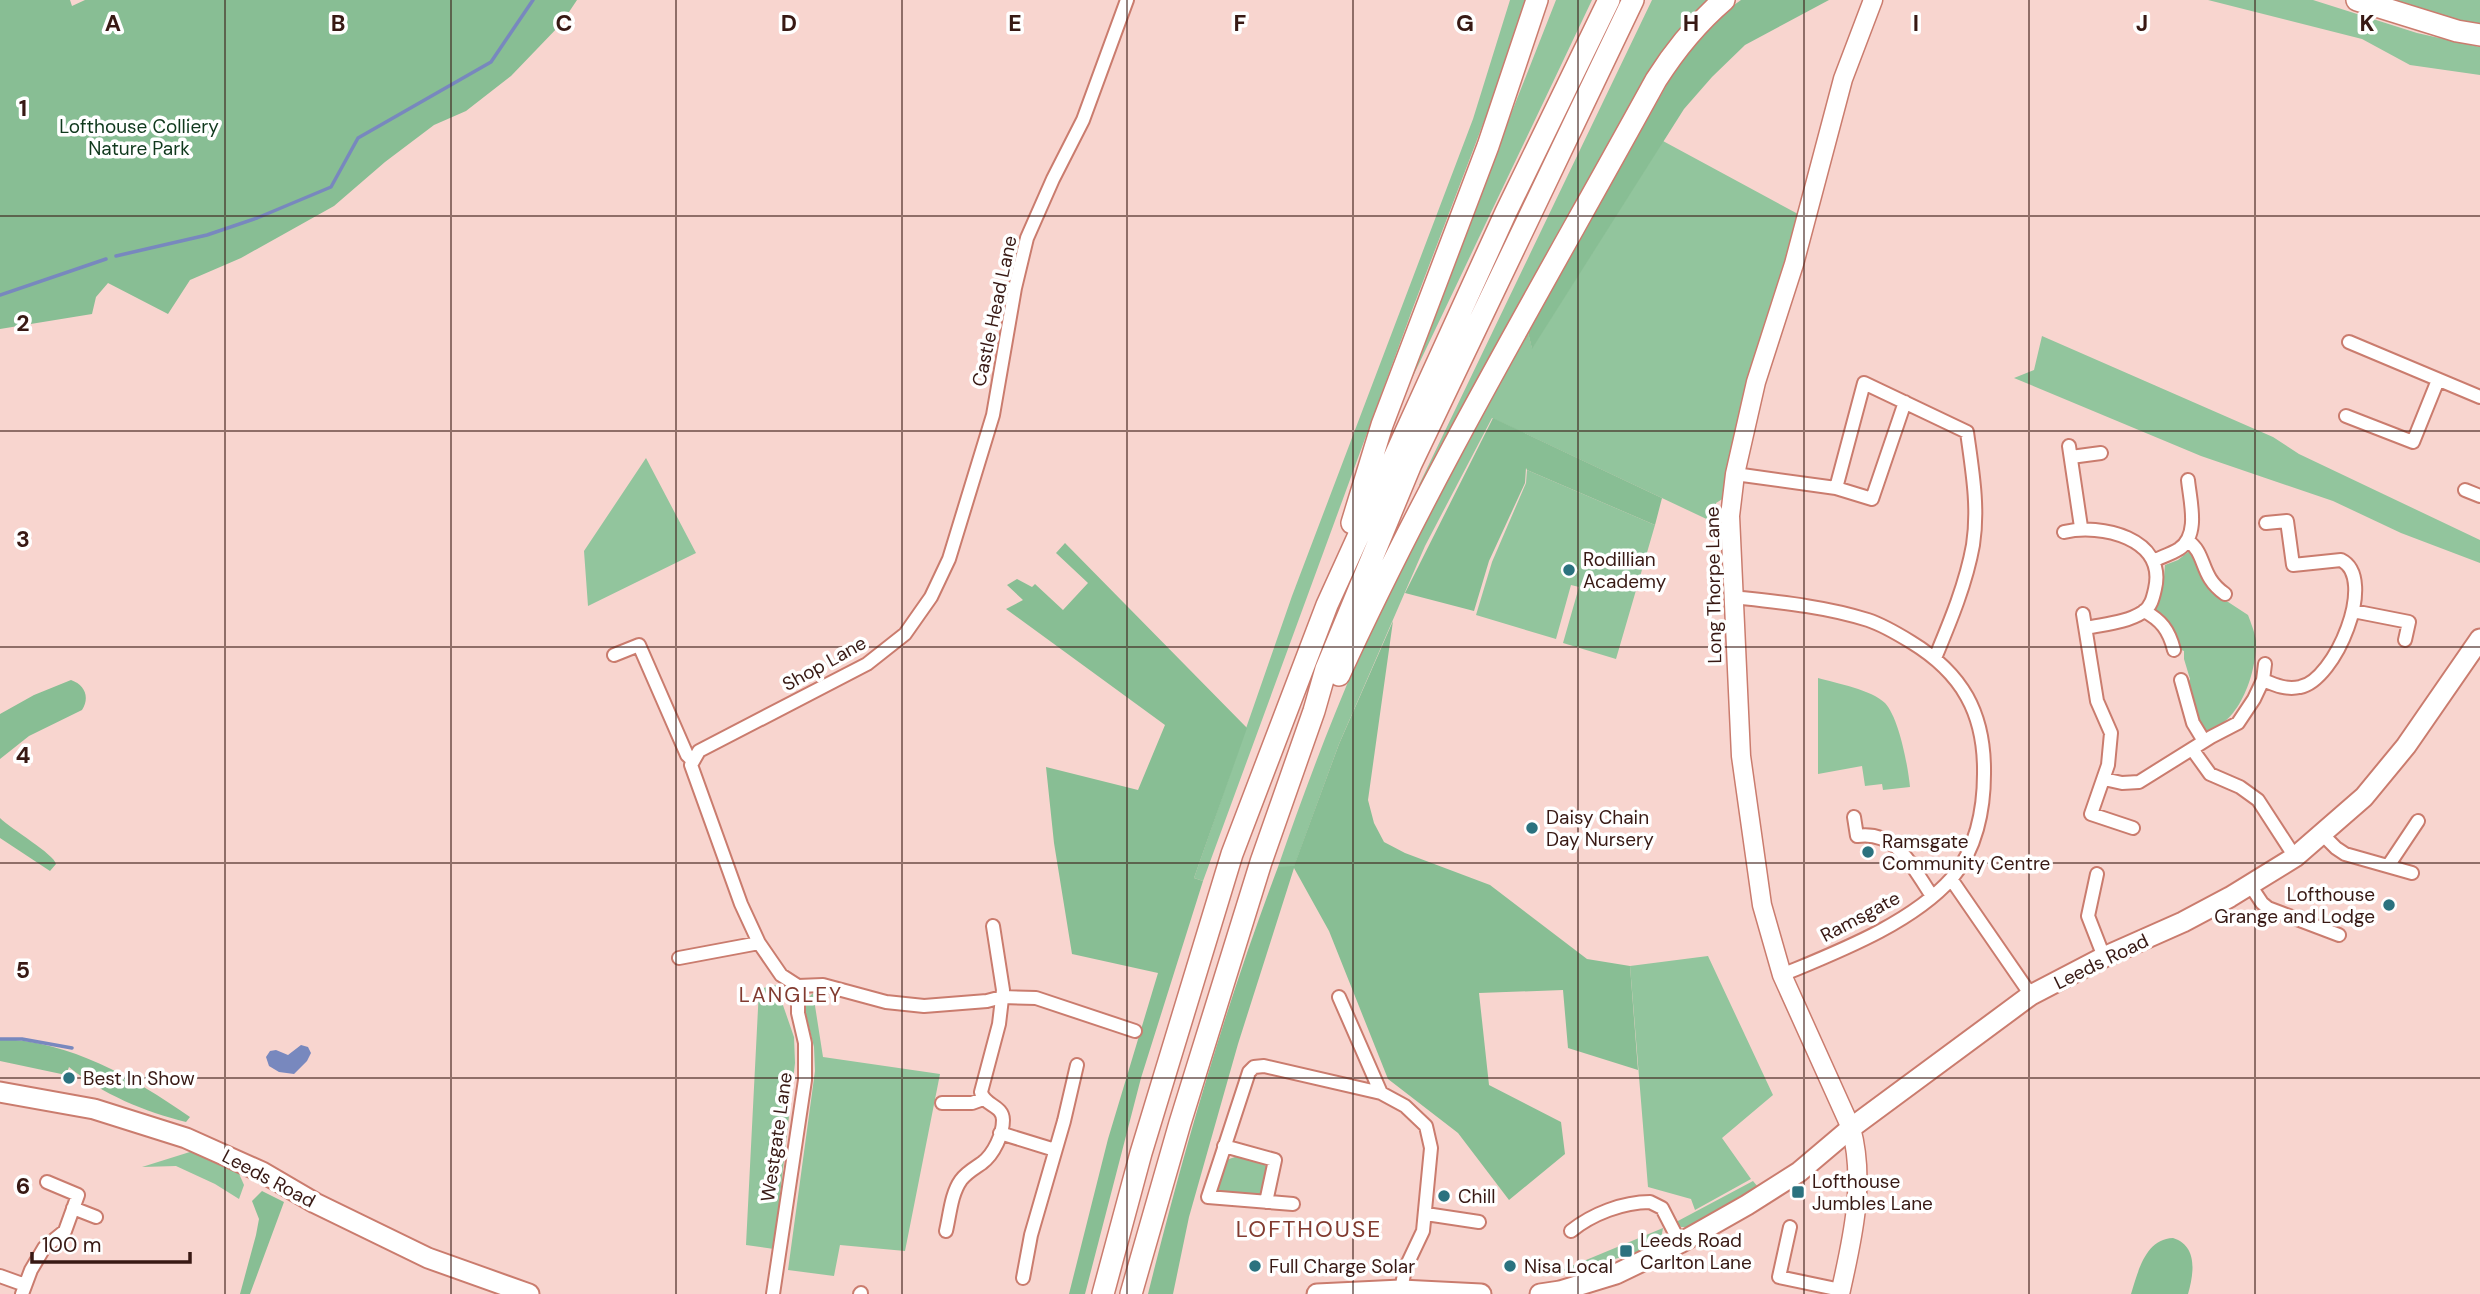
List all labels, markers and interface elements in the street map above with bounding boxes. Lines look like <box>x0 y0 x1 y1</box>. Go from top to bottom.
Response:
text: A <box>105 8 121 38</box>
text: B <box>331 8 345 38</box>
text: C <box>556 8 572 38</box>
text: D <box>781 8 797 38</box>
text: E <box>1008 8 1022 38</box>
text: F <box>1234 8 1247 38</box>
text: G <box>1456 8 1474 38</box>
text: H <box>1683 8 1699 38</box>
text: I <box>1913 8 1919 38</box>
text: J <box>2136 8 2148 38</box>
text: K <box>2359 8 2375 38</box>
text: 1 <box>19 93 27 123</box>
park label: Lofthouse Colliery Nature Park <box>59 114 219 161</box>
street label: Castle Head Lane <box>966 233 1023 389</box>
text: 2 <box>16 308 30 338</box>
street label: Long Thorpe Lane <box>1700 506 1727 664</box>
text: 3 <box>16 524 30 554</box>
place label: Rodillian Academy <box>1583 547 1667 594</box>
marker: Rodillian Academy <box>1561 562 1577 578</box>
street label: Shop Lane <box>778 630 871 697</box>
text: 4 <box>16 740 31 770</box>
place label: Daisy Chain Day Nursery <box>1546 805 1654 852</box>
marker: Daisy Chain Day Nursery <box>1524 820 1540 836</box>
place label: Ramsgate Community Centre <box>1882 829 2050 876</box>
marker: Ramsgate Community Centre <box>1860 844 1876 860</box>
place label: Lofthouse Grange and Lodge <box>2214 882 2375 929</box>
street label: Ramsgate <box>1816 885 1904 948</box>
marker: Lofthouse Grange and Lodge <box>2381 897 2397 913</box>
street label: Leeds Road <box>2050 928 2153 995</box>
text: 5 <box>16 955 30 985</box>
district label: LANGLEY <box>739 981 843 1009</box>
place label: Best In Show <box>83 1066 195 1091</box>
marker: Best In Show <box>61 1070 77 1086</box>
street label: Westgate Lane <box>755 1071 798 1203</box>
street label: Leeds Road <box>218 1143 320 1213</box>
place label: Lofthouse Jumbles Lane <box>1812 1169 1933 1216</box>
text: 6 <box>16 1171 30 1201</box>
place label: Chill <box>1458 1184 1496 1209</box>
marker: Lofthouse Jumbles Lane <box>1790 1184 1806 1200</box>
marker: Chill <box>1436 1188 1452 1204</box>
district label: LOFTHOUSE <box>1236 1214 1382 1244</box>
scale bar <box>32 1220 189 1264</box>
place label: Leeds Road Carlton Lane <box>1640 1228 1752 1275</box>
text: 100 m <box>42 1231 102 1259</box>
marker: Leeds Road Carlton Lane <box>1618 1243 1634 1259</box>
place label: Full Charge Solar <box>1269 1254 1415 1279</box>
place label: Nisa Local <box>1524 1254 1613 1279</box>
marker: Full Charge Solar <box>1247 1258 1263 1274</box>
marker: Nisa Local <box>1502 1258 1518 1274</box>

